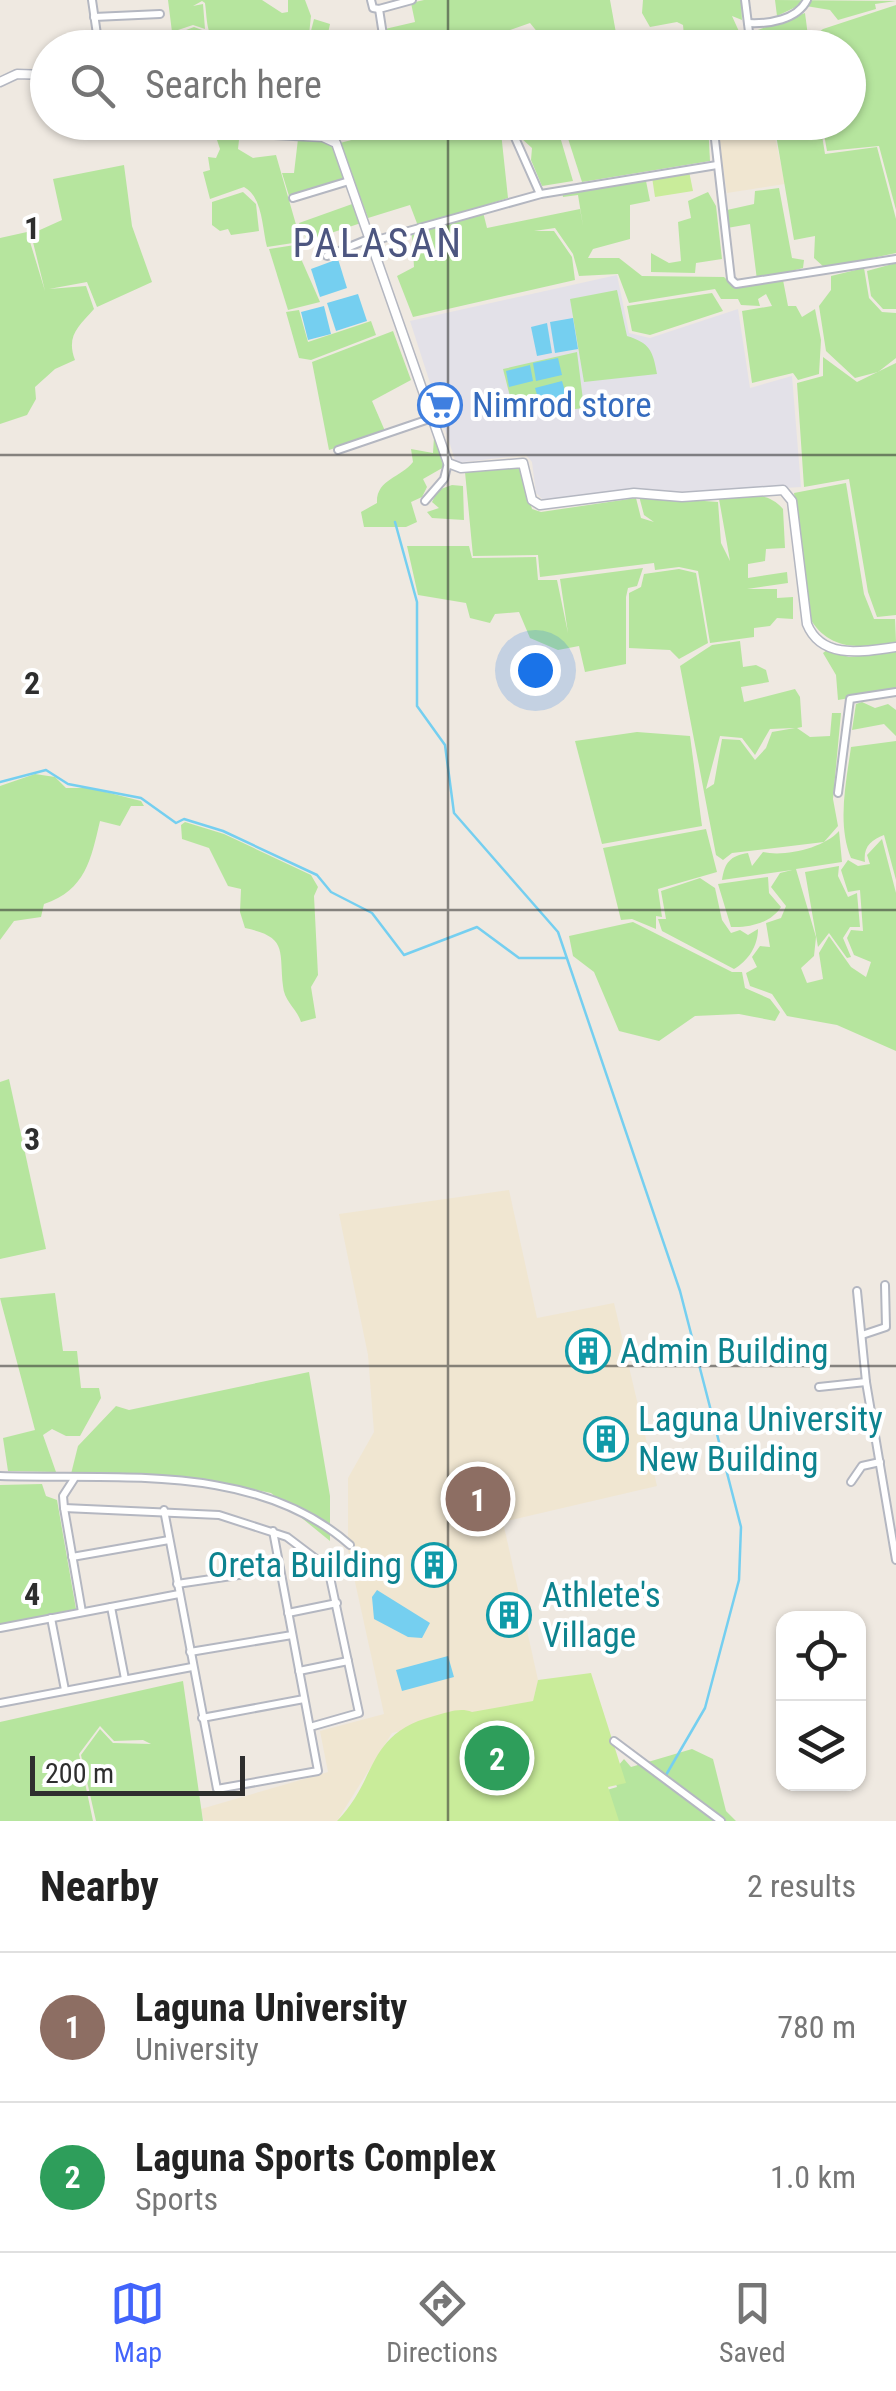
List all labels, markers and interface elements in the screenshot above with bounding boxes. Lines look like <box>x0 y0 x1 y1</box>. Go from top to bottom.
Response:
search box <box>30 30 866 140</box>
icon: search <box>65 58 120 113</box>
text: Search here <box>145 63 322 107</box>
text: 1 <box>24 209 40 247</box>
district label: PALASAN <box>292 220 464 267</box>
supermarket icon: Nimrod store <box>417 382 463 428</box>
place label: Nimrod store <box>472 385 652 426</box>
your location <box>510 645 561 696</box>
text: 2 <box>24 664 40 702</box>
text: 3 <box>24 1120 40 1158</box>
building icon: Admin Building <box>565 1328 611 1374</box>
place label: Admin Building <box>620 1331 829 1372</box>
place label: Laguna University New Building <box>638 1399 883 1480</box>
building icon: Laguna University New Building <box>583 1416 629 1462</box>
pin: 1 <box>446 1462 510 1536</box>
building icon: Oreta Building <box>411 1542 457 1588</box>
place label: Oreta Building <box>207 1545 402 1586</box>
text: 4 <box>24 1575 40 1613</box>
place label: Athlete's Village <box>542 1575 661 1656</box>
building icon: Athlete's Village <box>486 1592 532 1638</box>
map controls <box>776 1611 866 1791</box>
button: locate <box>776 1611 866 1701</box>
button: layers <box>776 1701 866 1791</box>
pin: 2 <box>464 1720 530 1796</box>
scale bar <box>30 1751 245 1796</box>
text: 200 m <box>45 1757 114 1790</box>
text: Nearby <box>40 1862 159 1911</box>
text: 2 results <box>747 1867 856 1905</box>
text: Laguna University <box>135 1986 407 2030</box>
text: 1 <box>64 2008 81 2046</box>
text: 780 m <box>777 2008 856 2046</box>
text: University <box>135 2030 259 2068</box>
text: Laguna Sports Complex <box>135 2136 496 2180</box>
text: 2 <box>64 2158 81 2196</box>
text: 1.0 km <box>770 2158 856 2196</box>
text: Sports <box>135 2180 218 2218</box>
tab: Map <box>110 2276 165 2369</box>
tab: Directions <box>386 2276 498 2369</box>
tab: Saved <box>719 2276 786 2369</box>

